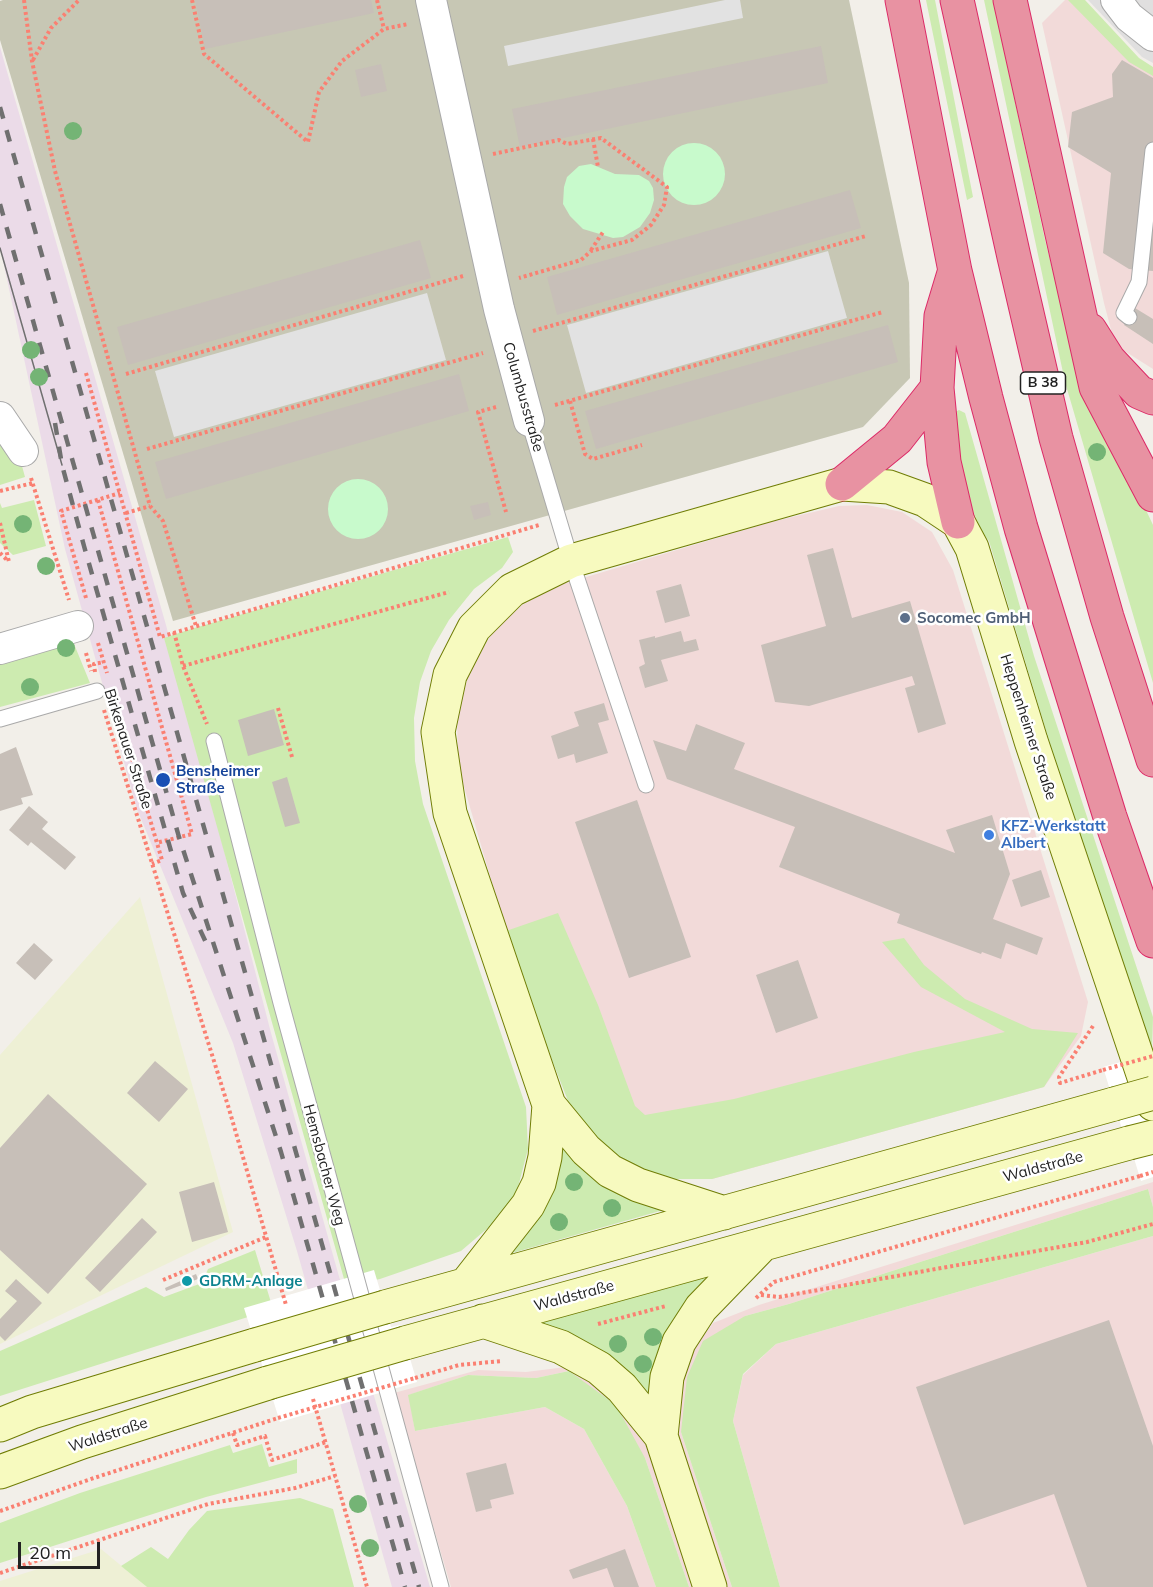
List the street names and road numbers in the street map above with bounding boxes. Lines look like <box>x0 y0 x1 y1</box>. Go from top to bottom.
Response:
street label: Columbusstraße <box>499 340 547 454</box>
road number: B 38 <box>1020 372 1066 394</box>
street label: Heppenheimer Straße <box>996 652 1060 802</box>
street label: Birkenauer Straße <box>100 687 156 811</box>
street label: Hemsbacher Weg <box>299 1102 349 1228</box>
street label: Waldstraße <box>1001 1148 1085 1186</box>
street label: Waldstraße <box>532 1277 616 1315</box>
street label: Waldstraße <box>66 1414 150 1456</box>

